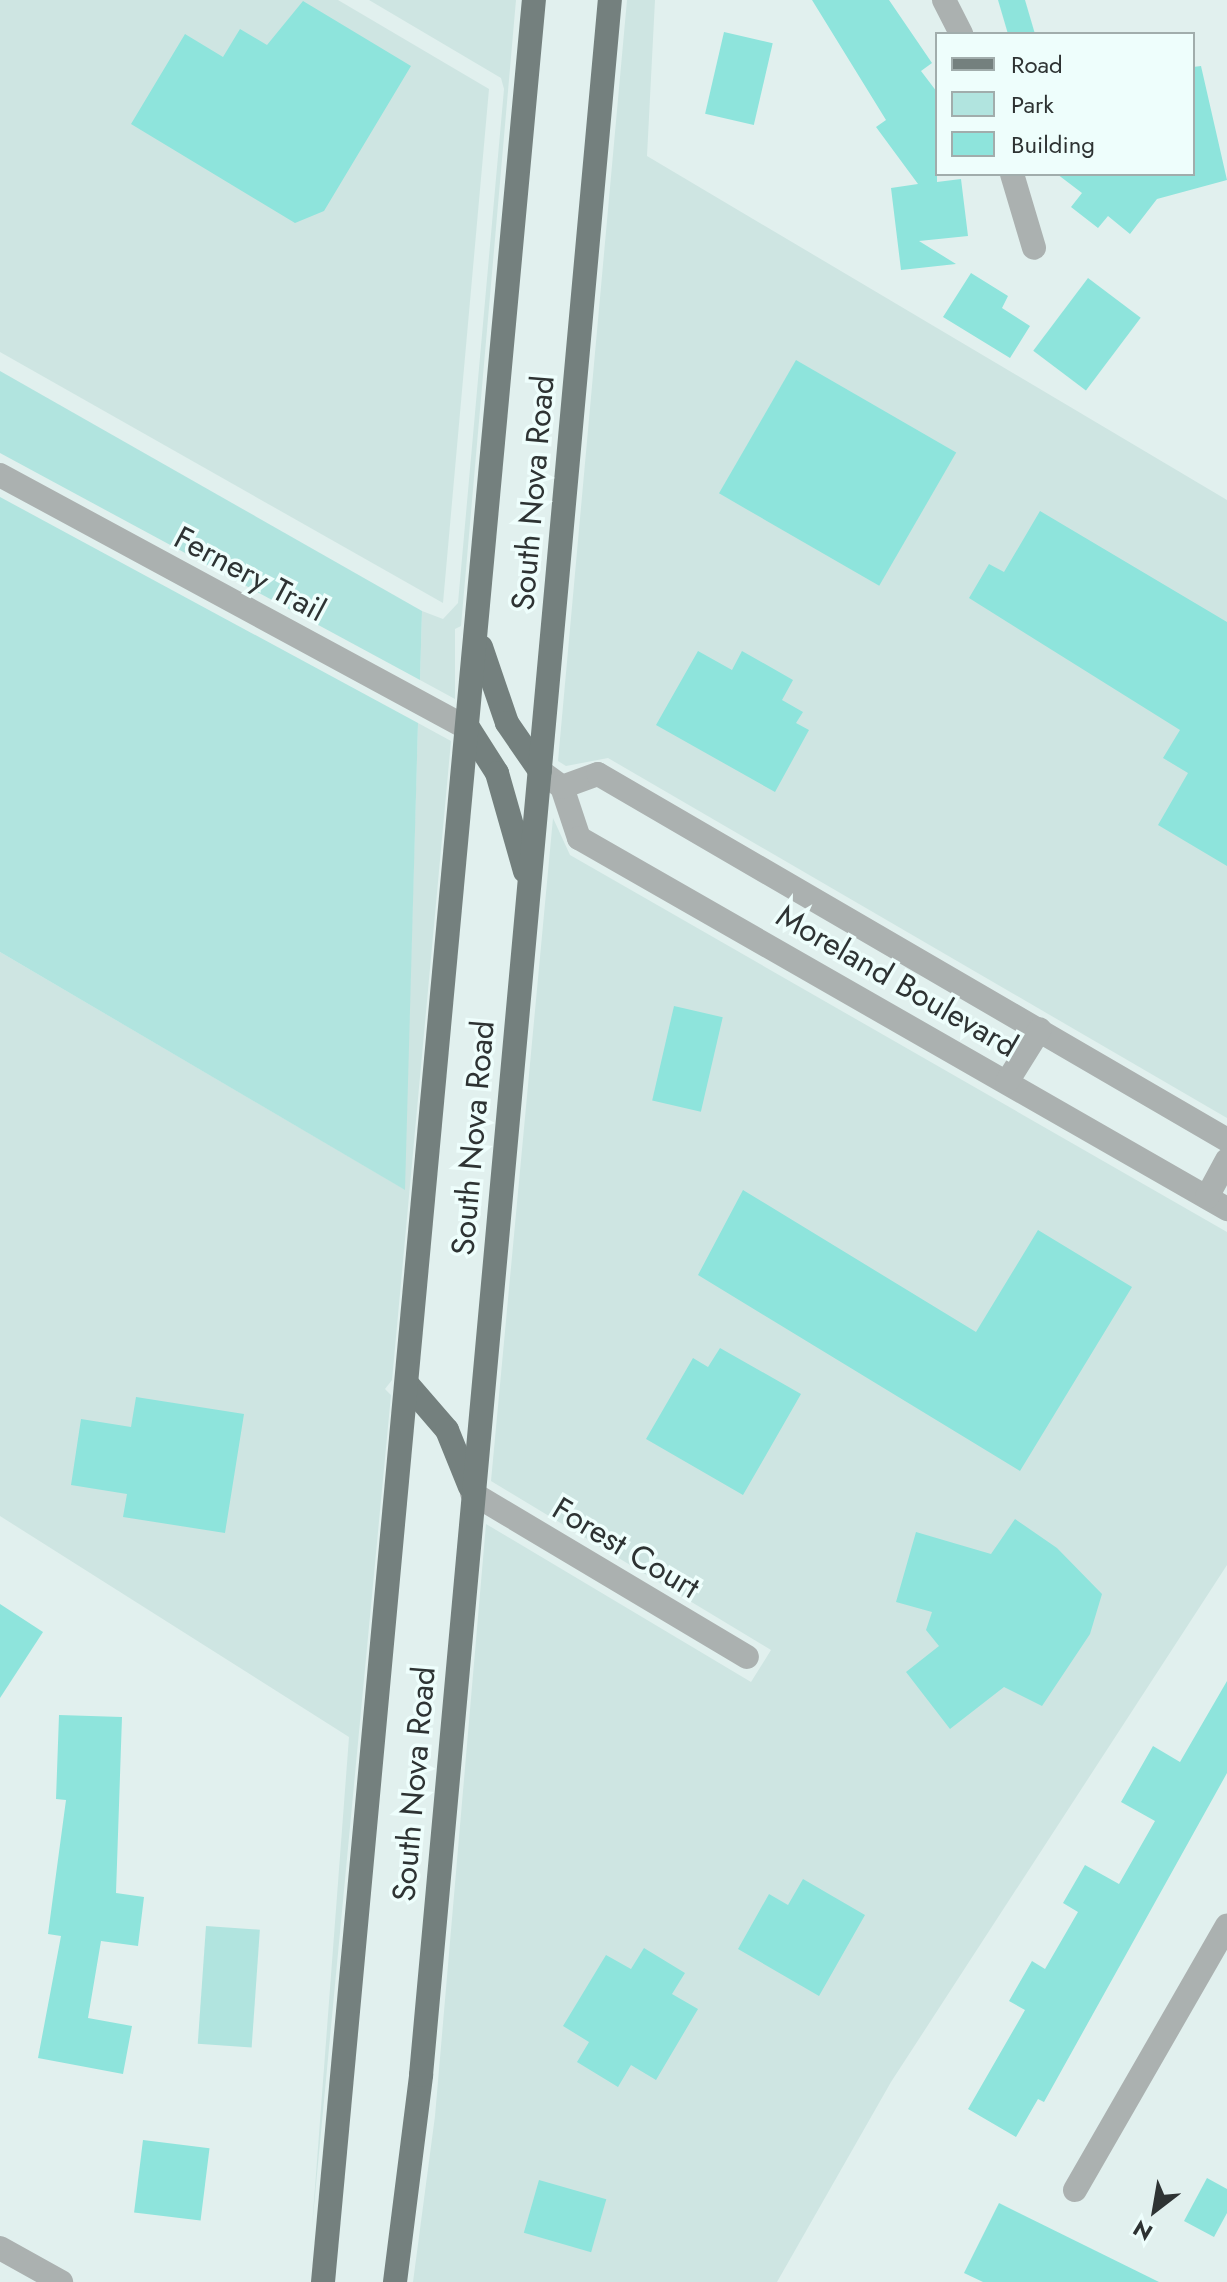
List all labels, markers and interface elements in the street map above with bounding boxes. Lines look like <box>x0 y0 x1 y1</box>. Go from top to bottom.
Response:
legend <box>935 32 1195 176</box>
text: Road <box>1011 47 1063 82</box>
text: Park <box>1011 87 1054 122</box>
text: Building <box>1011 127 1095 162</box>
street label: South Nova Road <box>504 374 562 612</box>
street label: Fernery Trail <box>168 518 332 630</box>
street label: Moreland Boulevard <box>770 896 1024 1066</box>
street label: South Nova Road <box>444 1019 502 1257</box>
street label: Forest Court <box>546 1489 706 1607</box>
street label: South Nova Road <box>385 1665 443 1903</box>
north arrow <box>1115 2170 1195 2250</box>
text: N <box>1127 2212 1158 2249</box>

